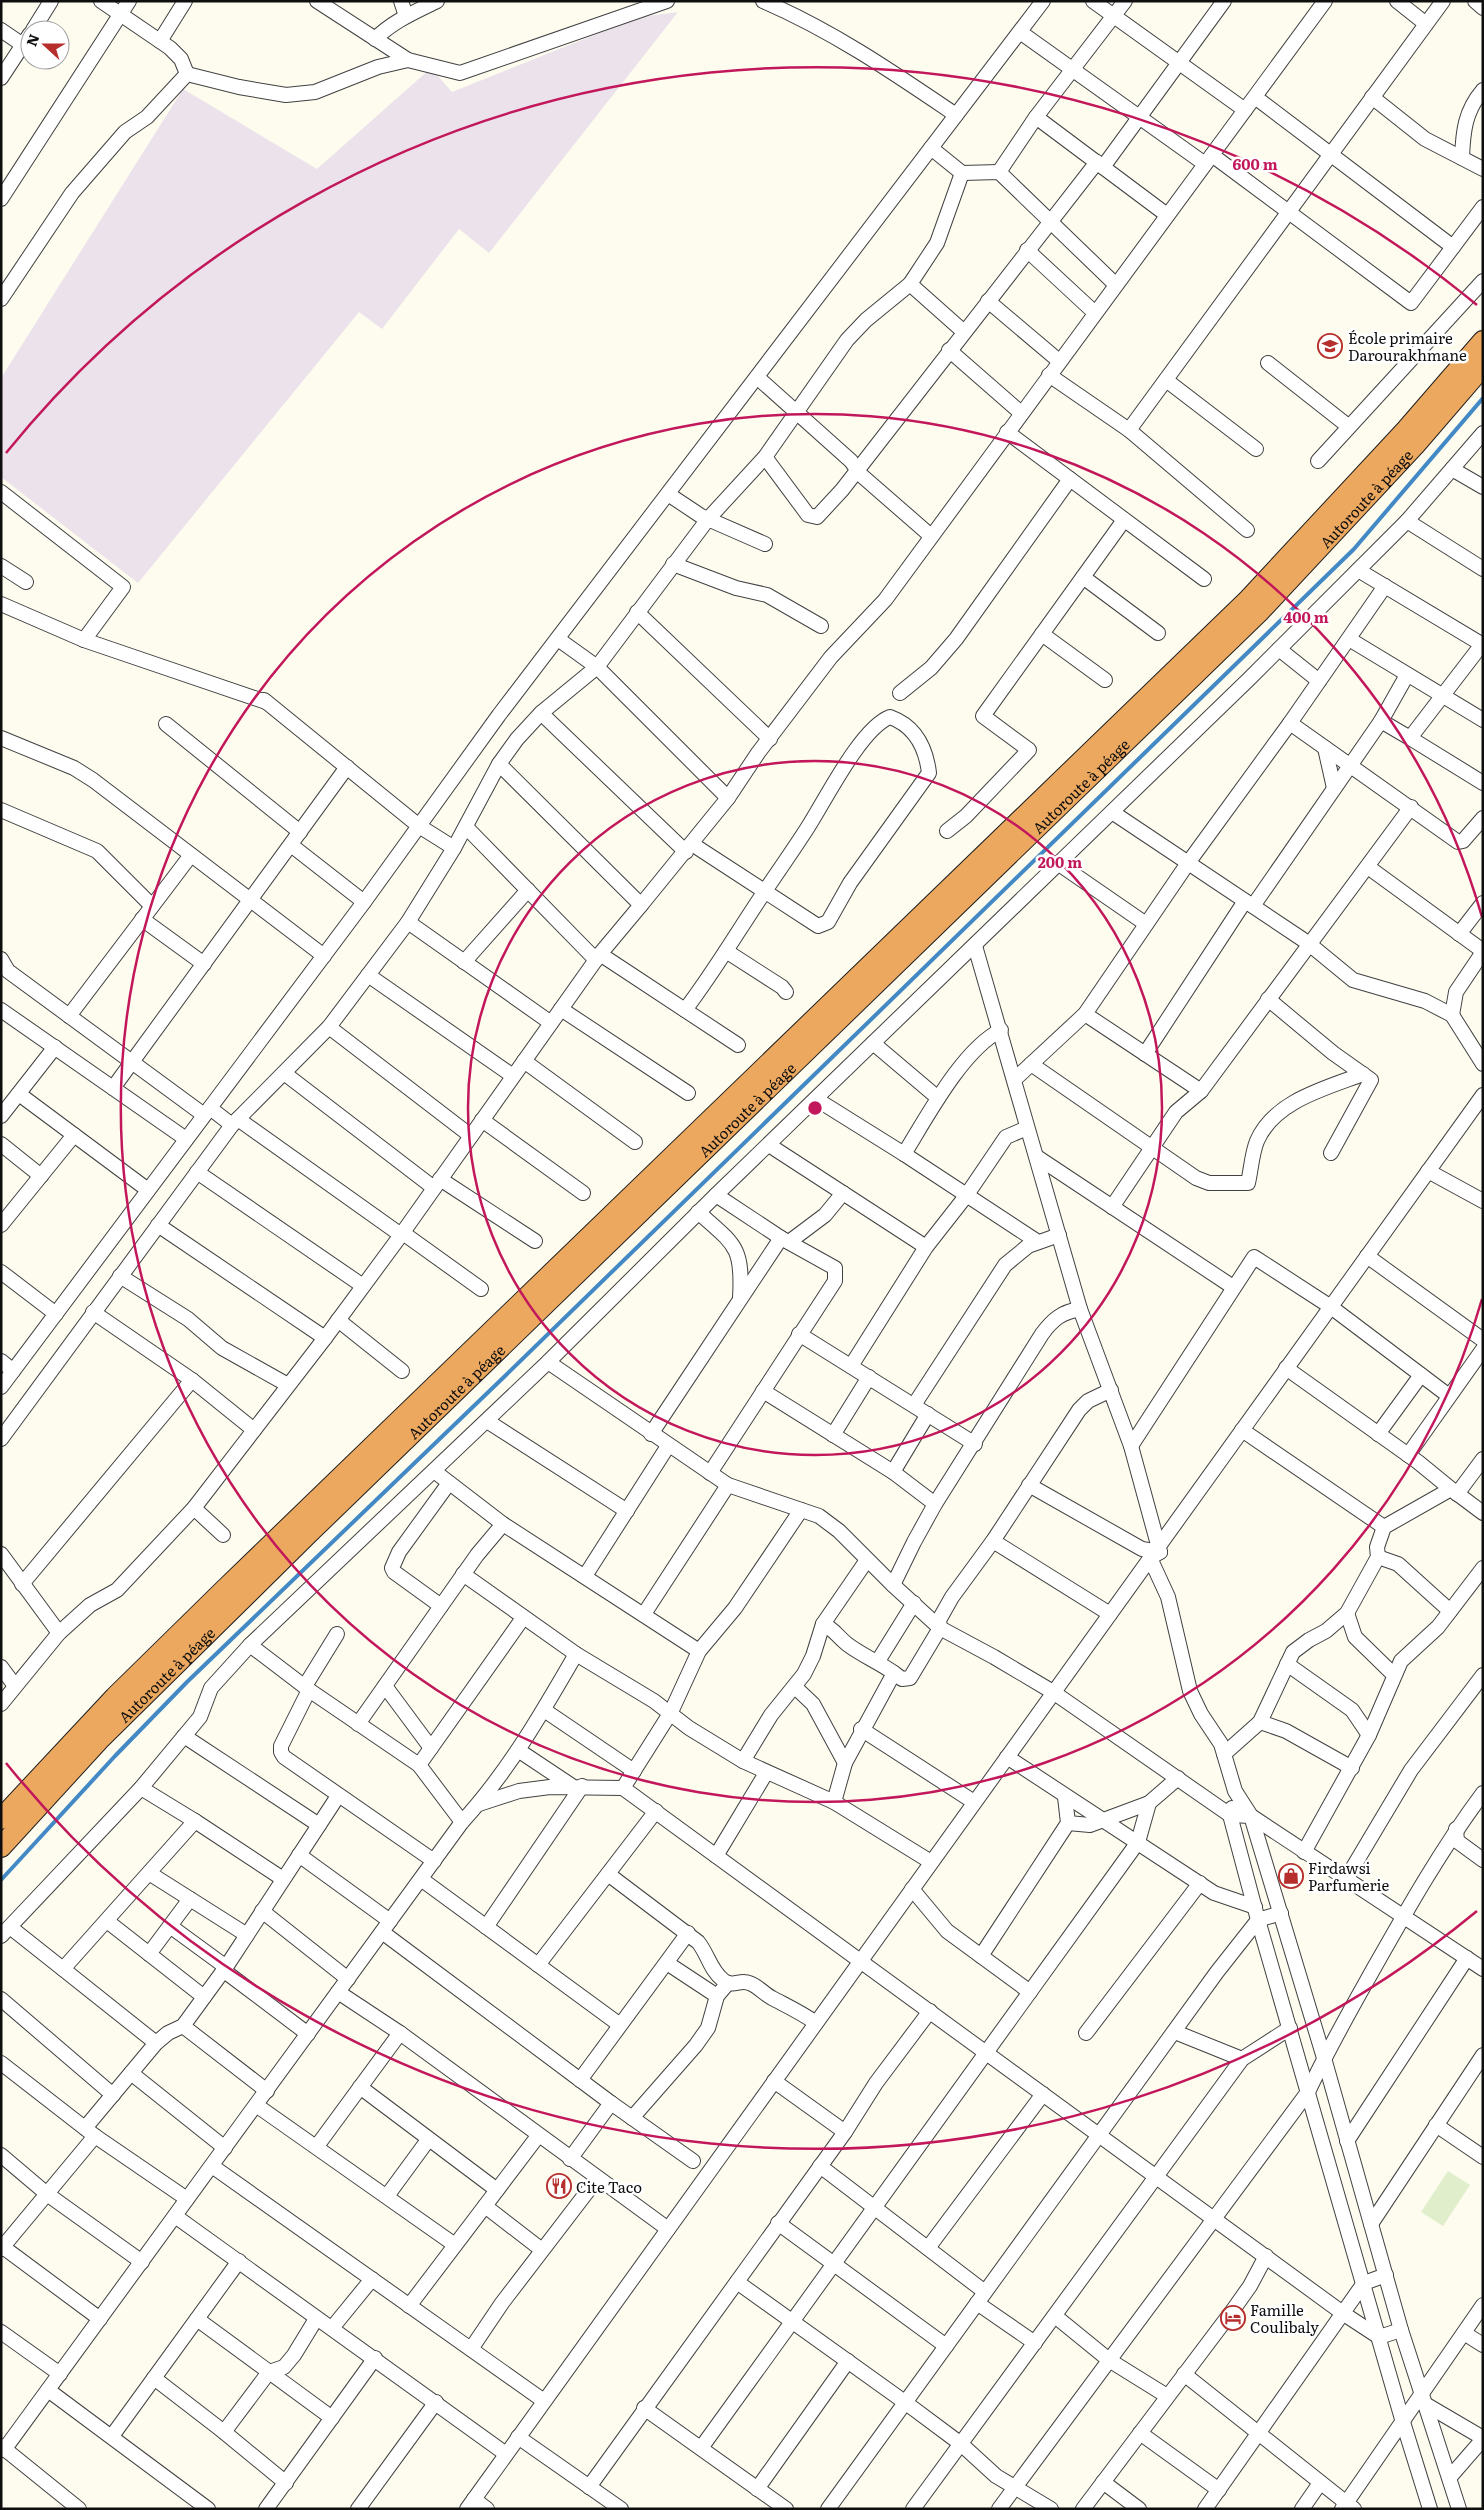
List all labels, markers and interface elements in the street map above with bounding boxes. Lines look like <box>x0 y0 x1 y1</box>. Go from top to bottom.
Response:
north arrow <box>20 20 70 70</box>
text: N <box>20 31 43 49</box>
text: 600 m <box>1232 152 1278 175</box>
place label: École primaire Darourakhmane <box>1348 326 1467 366</box>
school or university icon: École primaire Darourakhmane <box>1317 333 1343 359</box>
street label: Autoroute à péage <box>1313 443 1418 553</box>
text: 400 m <box>1283 605 1329 628</box>
street label: Autoroute à péage <box>1026 732 1134 838</box>
text: 200 m <box>1038 850 1082 873</box>
street label: Autoroute à péage <box>692 1056 800 1162</box>
centre of rings <box>806 1099 824 1117</box>
street label: Autoroute à péage <box>402 1338 510 1444</box>
street label: Autoroute à péage <box>112 1621 220 1727</box>
place label: Firdawsi Parfumerie <box>1308 1856 1390 1896</box>
shop icon: Firdawsi Parfumerie <box>1278 1863 1304 1889</box>
restaurant icon: Cite Taco <box>546 2173 572 2199</box>
place label: Cite Taco <box>576 2175 642 2198</box>
place label: Famille Coulibaly <box>1250 2298 1319 2338</box>
hotel icon: Famille Coulibaly <box>1220 2305 1246 2331</box>

